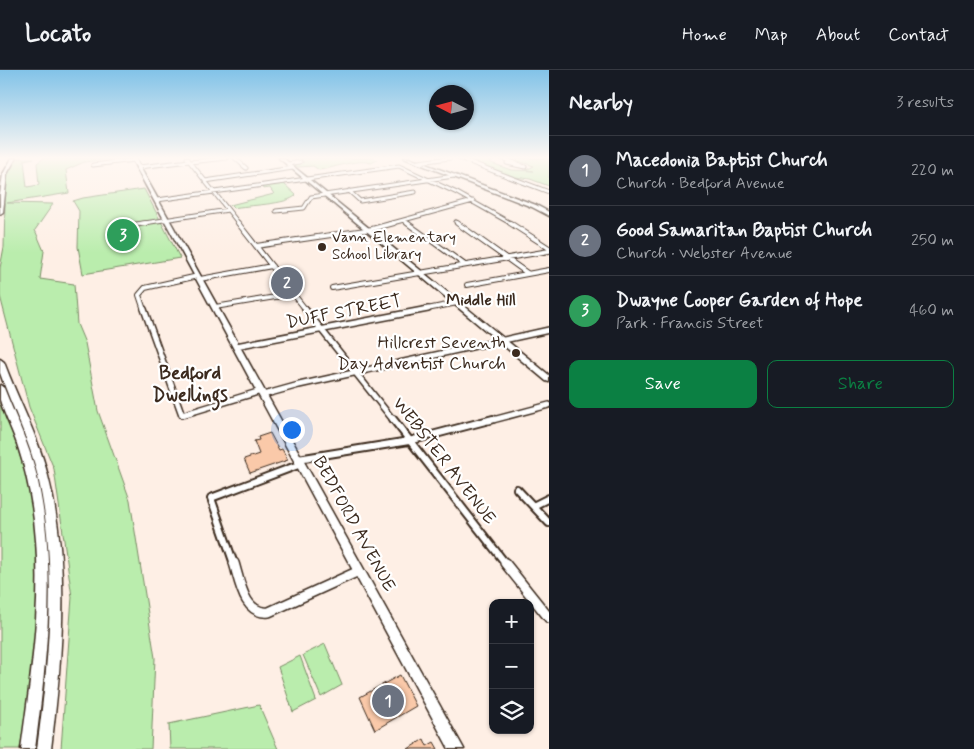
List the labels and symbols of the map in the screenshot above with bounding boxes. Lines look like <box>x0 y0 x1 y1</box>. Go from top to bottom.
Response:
north arrow <box>429 85 474 130</box>
pin: 3 <box>107 216 139 254</box>
place label: Vann Elementary School Library <box>332 228 456 265</box>
marker: Vann Elementary School Library <box>316 241 328 253</box>
pin: 2 <box>271 264 303 302</box>
street label: DUFF STREET <box>284 289 404 335</box>
district label: Middle Hill <box>446 290 516 311</box>
place label: Hillcrest Seventh Day Adventist Church <box>337 331 506 376</box>
marker: Hillcrest Seventh Day Adventist Church <box>510 347 522 359</box>
district label: Bedford Dwellings <box>152 361 228 411</box>
street label: WEBSTER AVENUE <box>387 393 501 529</box>
your location <box>279 417 305 443</box>
street label: BEDFORD AVENUE <box>307 452 401 596</box>
pin: 1 <box>372 682 404 720</box>

